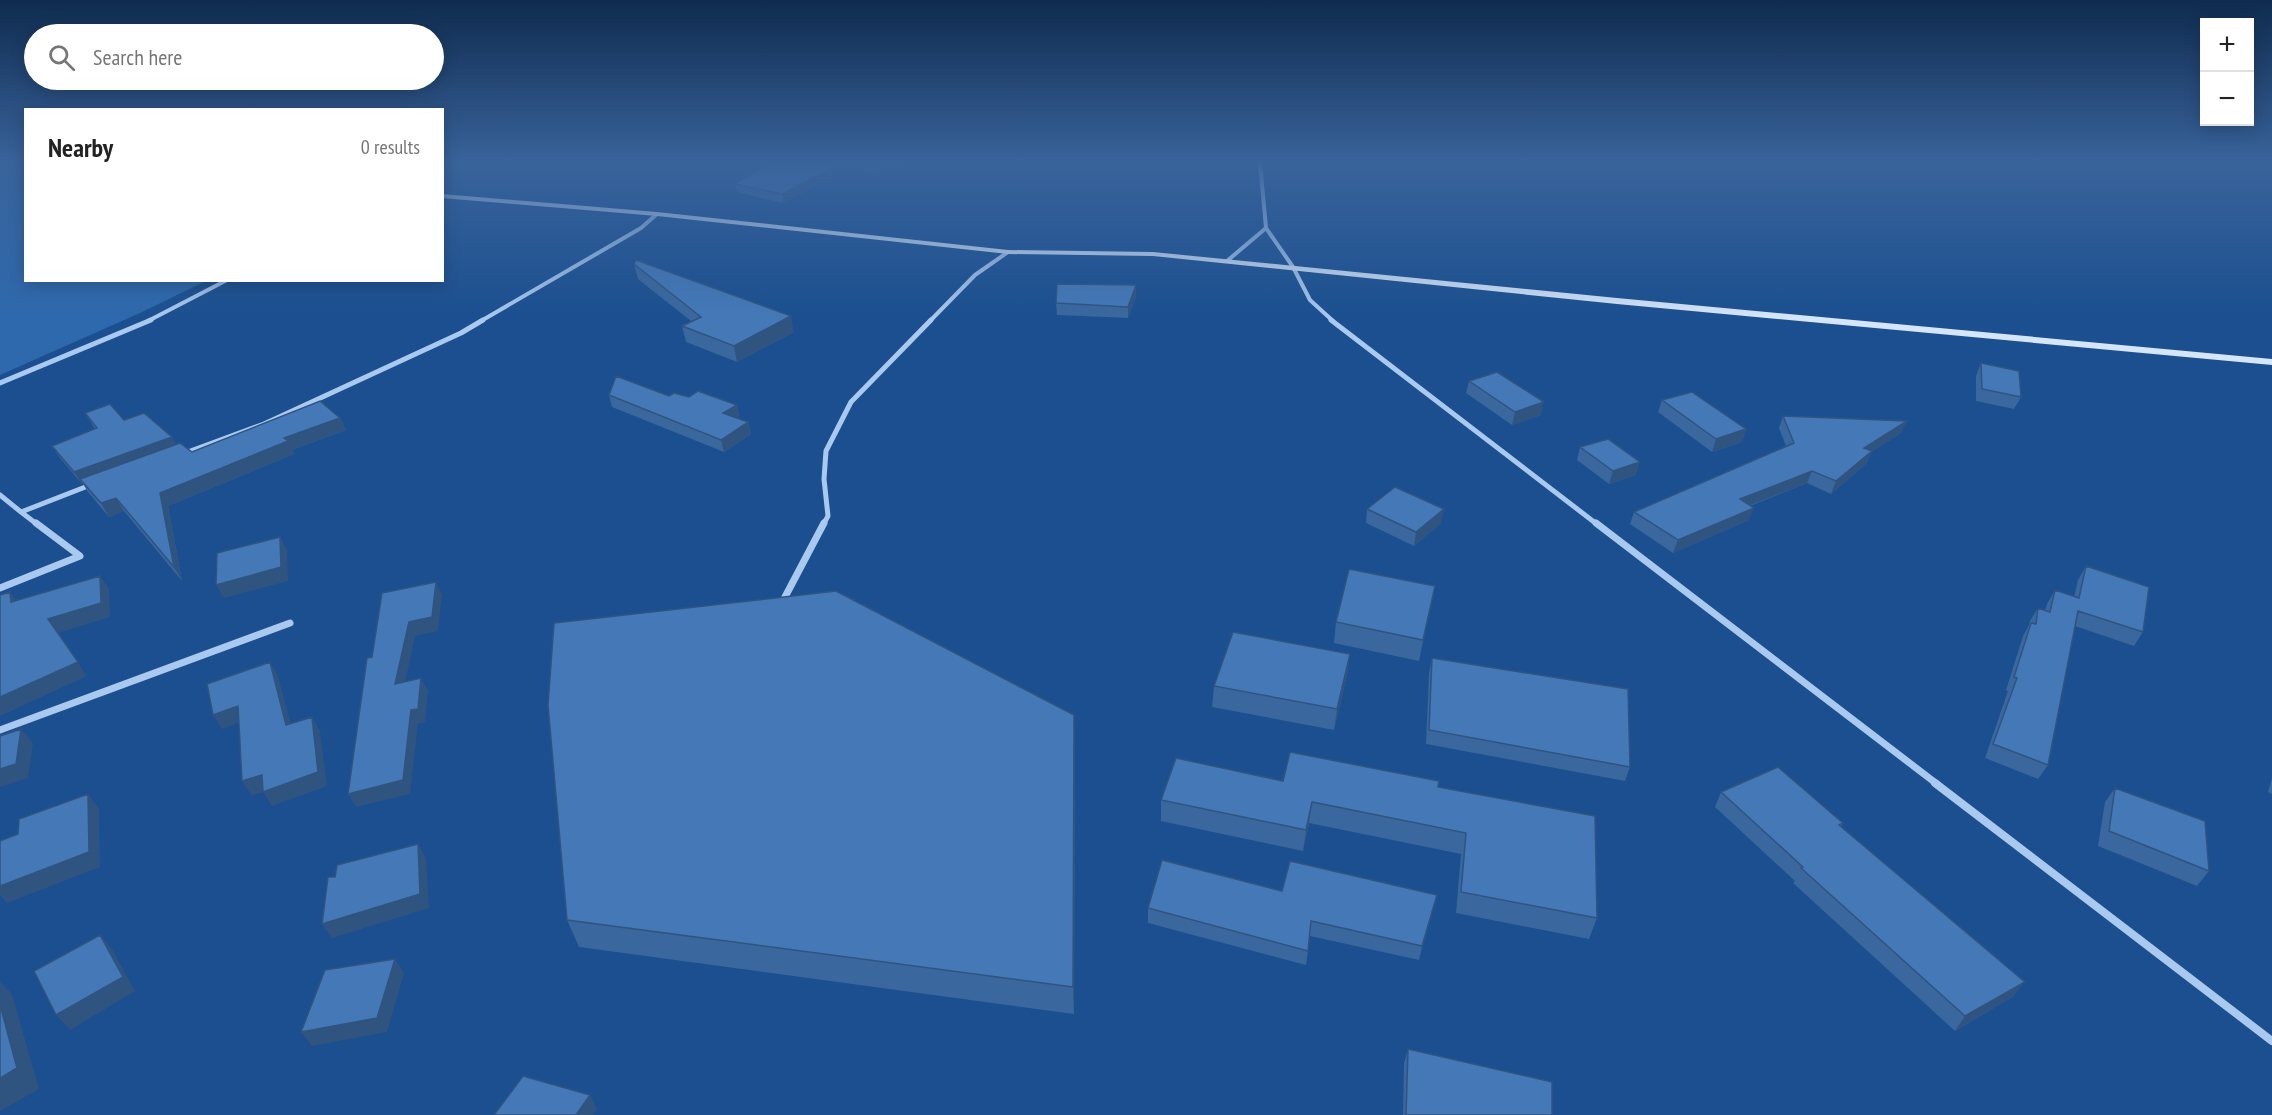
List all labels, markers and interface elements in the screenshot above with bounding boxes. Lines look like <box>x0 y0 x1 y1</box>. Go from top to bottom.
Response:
map controls <box>2200 18 2254 126</box>
button: + <box>2200 18 2254 72</box>
search box <box>24 24 444 90</box>
icon: search <box>45 41 78 74</box>
text: Search here <box>93 43 182 71</box>
button: − <box>2200 72 2254 126</box>
text: Nearby <box>48 131 113 164</box>
text: 0 results <box>361 134 420 160</box>

